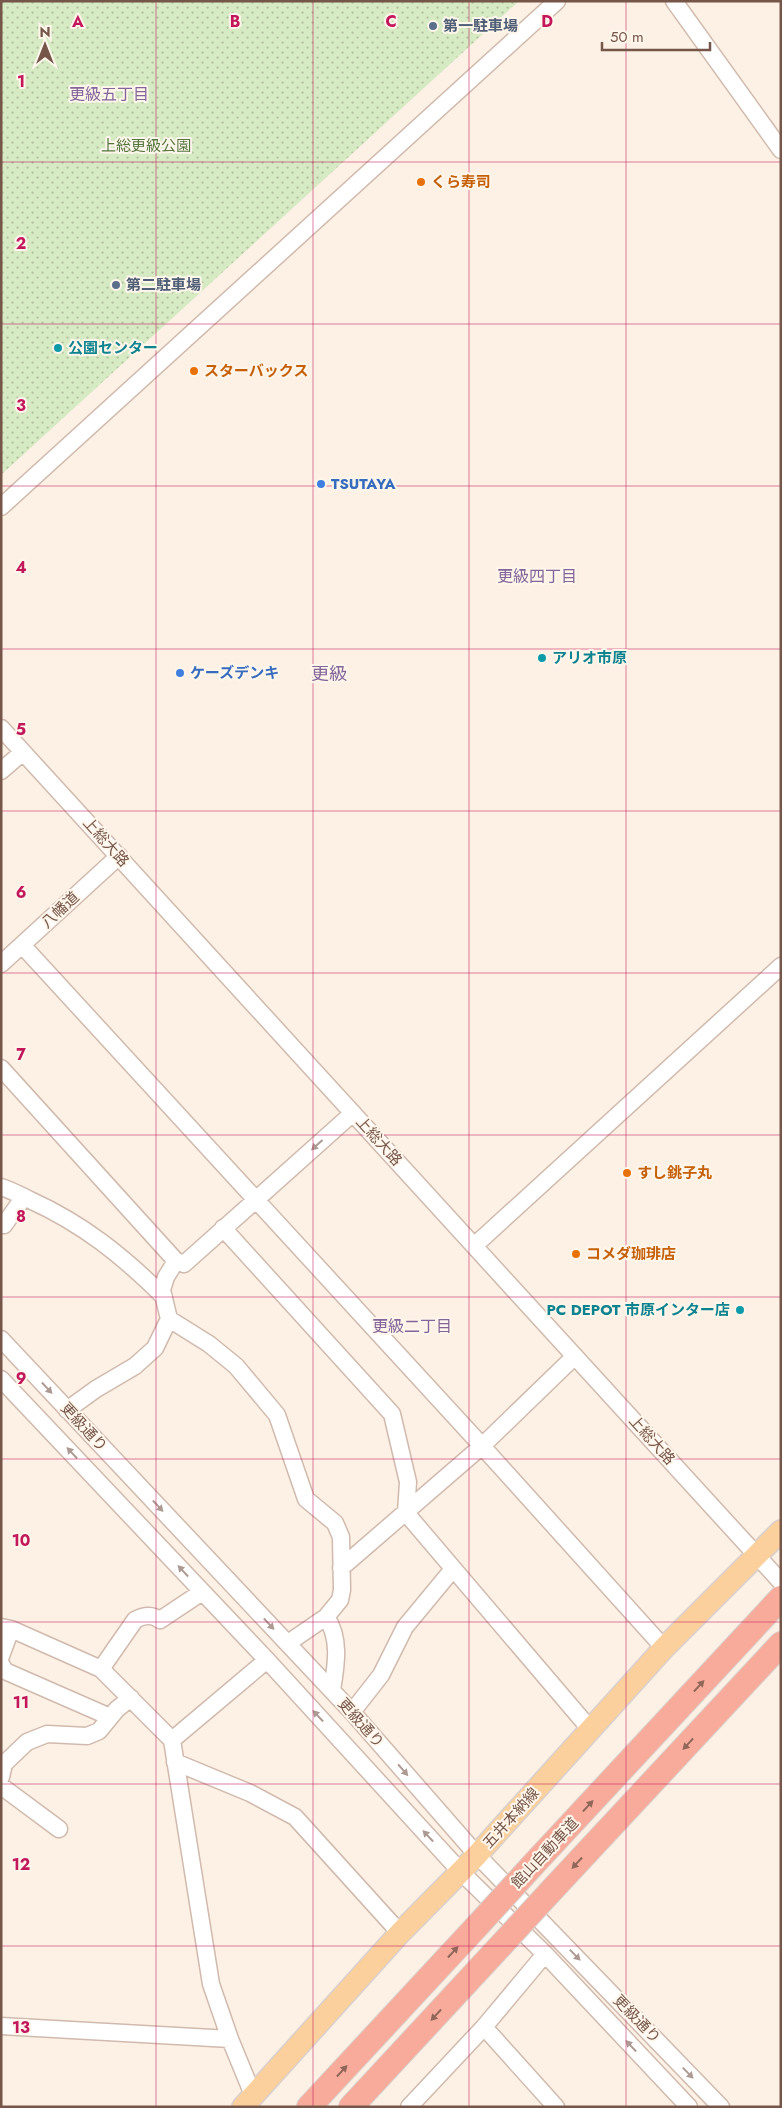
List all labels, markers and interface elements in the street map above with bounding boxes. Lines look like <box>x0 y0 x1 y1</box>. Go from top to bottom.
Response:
text: A <box>71 10 84 33</box>
text: B <box>230 10 240 33</box>
text: C <box>385 10 397 33</box>
text: D <box>541 10 553 33</box>
place label: 第一駐車場 <box>443 15 518 37</box>
north arrow <box>20 20 70 70</box>
marker: 第一駐車場 <box>427 20 439 32</box>
scale bar <box>602 20 710 52</box>
text: N <box>39 22 51 42</box>
text: 50 m <box>610 26 644 48</box>
text: 1 <box>17 70 25 93</box>
district label: 更級五丁目 <box>69 83 149 106</box>
park label: 上総更級公園 <box>101 135 191 157</box>
place label: くら寿司 <box>431 171 491 193</box>
marker: くら寿司 <box>415 176 427 188</box>
text: 2 <box>16 232 26 255</box>
place label: 第二駐車場 <box>126 274 201 296</box>
marker: 第二駐車場 <box>110 279 122 291</box>
place label: 公園センター <box>68 337 158 359</box>
marker: 公園センター <box>52 342 64 354</box>
place label: スターバックス <box>204 360 308 382</box>
marker: スターバックス <box>188 365 200 377</box>
text: 3 <box>16 394 26 417</box>
place label: TSUTAYA <box>331 473 397 495</box>
marker: TSUTAYA <box>315 478 327 490</box>
text: 4 <box>15 556 27 579</box>
district label: 更級四丁目 <box>497 565 577 588</box>
place label: アリオ市原 <box>552 647 627 669</box>
marker: アリオ市原 <box>536 652 548 664</box>
district label: 更級 <box>311 661 347 687</box>
place label: ケーズデンキ <box>190 662 279 684</box>
marker: ケーズデンキ <box>174 667 186 679</box>
text: 5 <box>16 718 26 741</box>
street label: 上総大路 <box>78 812 134 872</box>
text: 6 <box>16 881 26 904</box>
street label: 八幡道 <box>36 887 84 933</box>
text: 7 <box>16 1043 26 1066</box>
street label: 上総大路 <box>351 1111 407 1171</box>
one-way arrow <box>311 1139 323 1151</box>
place label: すし銚子丸 <box>637 1162 712 1184</box>
marker: すし銚子丸 <box>621 1167 633 1179</box>
text: 8 <box>16 1205 26 1228</box>
place label: コメダ珈琲店 <box>586 1243 676 1265</box>
marker: コメダ珈琲店 <box>570 1248 582 1260</box>
place label: PC DEPOT 市原インター店 <box>546 1299 730 1321</box>
marker: PC DEPOT 市原インター店 <box>734 1304 746 1316</box>
district label: 更級二丁目 <box>372 1315 452 1338</box>
text: 9 <box>16 1367 26 1390</box>
one-way arrow <box>41 1381 53 1393</box>
street label: 更級通り <box>55 1398 113 1456</box>
street label: 上総大路 <box>624 1410 680 1470</box>
one-way arrow <box>66 1448 78 1460</box>
one-way arrow <box>152 1500 164 1512</box>
text: 10 <box>12 1529 30 1552</box>
one-way arrow <box>177 1566 189 1578</box>
one-way arrow <box>263 1618 275 1630</box>
one-way arrow <box>693 1681 705 1693</box>
text: 11 <box>13 1691 29 1714</box>
street label: 更級通り <box>333 1693 389 1753</box>
one-way arrow <box>312 1710 324 1722</box>
one-way arrow <box>682 1737 694 1749</box>
one-way arrow <box>397 1763 409 1775</box>
street label: 五井本納線 <box>478 1783 544 1853</box>
one-way arrow <box>582 1800 594 1812</box>
street label: 館山自動車道 <box>506 1813 584 1893</box>
one-way arrow <box>422 1830 434 1842</box>
text: 12 <box>12 1853 30 1876</box>
one-way arrow <box>571 1856 583 1868</box>
one-way arrow <box>447 1946 459 1958</box>
one-way arrow <box>569 1949 581 1961</box>
street label: 更級通り <box>608 1990 666 2048</box>
one-way arrow <box>430 2009 442 2021</box>
text: 13 <box>12 2016 30 2039</box>
one-way arrow <box>625 2040 637 2052</box>
one-way arrow <box>336 2065 348 2077</box>
one-way arrow <box>682 2066 694 2078</box>

